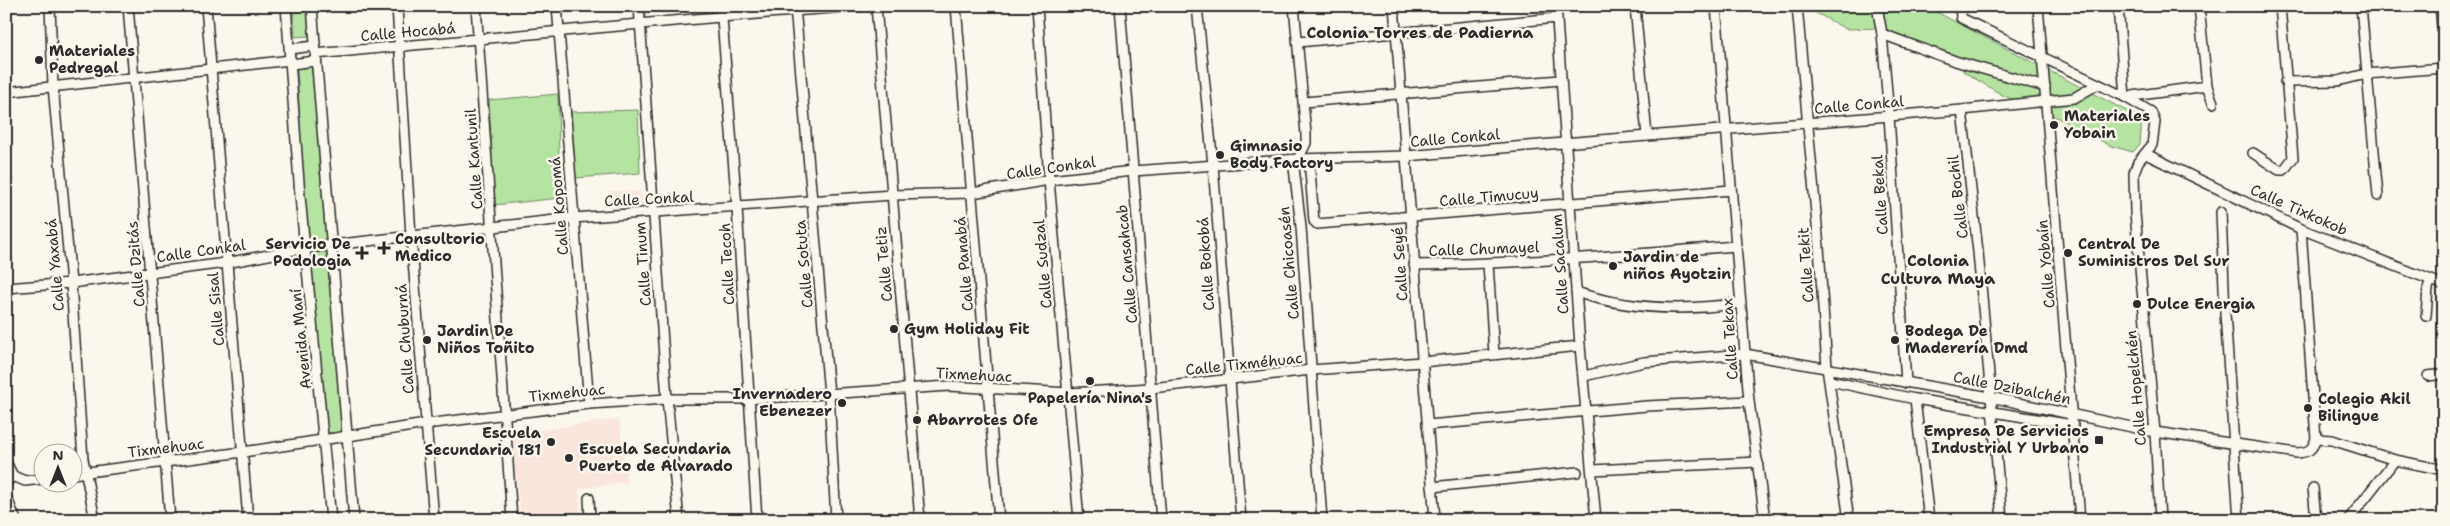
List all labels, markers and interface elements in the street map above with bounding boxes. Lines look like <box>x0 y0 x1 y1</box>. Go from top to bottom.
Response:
street label: Calle Hocabá <box>360 18 457 46</box>
district label: Colonia Torres de Padierna <box>1306 22 1534 43</box>
place label: Materiales Pedregal <box>49 41 135 78</box>
marker: Materiales Pedregal <box>33 54 45 66</box>
street label: Calle Conkal <box>1813 91 1905 119</box>
place label: Materiales Yobain <box>2064 106 2150 143</box>
street label: Calle Kantunil <box>460 107 487 210</box>
marker: Materiales Yobain <box>2048 119 2060 131</box>
street label: Calle Conkal <box>1409 124 1501 152</box>
place label: Gimnasio Body Factory <box>1230 136 1334 173</box>
marker: Gimnasio Body Factory <box>1214 149 1226 161</box>
street label: Calle Conkal <box>1005 152 1097 184</box>
street label: Calle Bekal <box>1867 154 1893 236</box>
street label: Calle Bochil <box>1943 154 1973 240</box>
street label: Calle Kopomá <box>545 155 573 256</box>
street label: Calle Tixkokob <box>2247 180 2351 240</box>
street label: Calle Timucuy <box>1439 183 1539 211</box>
street label: Calle Conkal <box>604 187 695 211</box>
street label: Calle Cansahcab <box>1112 204 1142 324</box>
street label: Calle Chicoasén <box>1274 206 1304 320</box>
street label: Calle Sacalum <box>1547 213 1573 315</box>
street label: Calle Panabá <box>950 215 978 312</box>
street label: Calle Bokobá <box>1193 216 1219 311</box>
street label: Calle Yaxabá <box>41 217 69 312</box>
street label: Calle Sudzal <box>1029 218 1057 309</box>
street label: Calle Sotuta <box>790 219 818 309</box>
street label: Calle Yobaín <box>2032 219 2060 309</box>
street label: Calle Dzitás <box>122 220 150 308</box>
street label: Calle Tinum <box>630 221 656 307</box>
street label: Calle Tecoh <box>715 222 739 306</box>
street label: Calle Tetiz <box>871 225 897 303</box>
street label: Calle Seyé <box>1387 226 1413 302</box>
street label: Calle Tekit <box>1793 227 1819 303</box>
place label: Consultorio Medico <box>395 229 485 266</box>
place label: Servicio De Podologia <box>265 234 352 271</box>
place label: Central De Suministros Del Sur <box>2078 234 2229 271</box>
street label: Calle Conkal <box>155 235 247 267</box>
street label: Calle Chumayel <box>1428 237 1540 261</box>
marker: Consultorio Medico <box>377 241 391 255</box>
marker: Servicio De Podologia <box>355 246 369 260</box>
place label: Jardin de niños Ayotzin <box>1623 247 1731 284</box>
marker: Central De Suministros Del Sur <box>2062 247 2074 259</box>
district label: Colonia Cultura Maya <box>1881 250 1995 289</box>
marker: Jardin de niños Ayotzin <box>1607 260 1619 272</box>
street label: Calle Sisal <box>203 271 229 347</box>
street label: Calle Chuburná <box>391 283 419 395</box>
street label: Avenida Maní <box>286 287 316 390</box>
place label: Dulce Energia <box>2147 294 2256 314</box>
street label: Calle Tekax <box>1717 297 1743 381</box>
marker: Dulce Energia <box>2131 298 2143 310</box>
place label: Gym Holiday Fit <box>904 319 1030 339</box>
place label: Jardin De Niños Toñito <box>437 321 535 358</box>
place label: Bodega De Maderería Dmd <box>1905 321 2028 358</box>
marker: Gym Holiday Fit <box>888 323 900 335</box>
street label: Calle Hopelchén <box>2121 329 2151 447</box>
marker: Jardin De Niños Toñito <box>421 334 433 346</box>
marker: Bodega De Maderería Dmd <box>1889 334 1901 346</box>
street label: Calle Tixméhuac <box>1185 348 1303 380</box>
street label: Tixmehuac <box>935 363 1013 387</box>
street label: Calle Dzibalchén <box>1951 367 2073 409</box>
marker: Papelería Nina's <box>1084 375 1096 387</box>
street label: Tixmehuac <box>528 379 606 407</box>
place label: Invernadero Ebenezer <box>733 384 832 421</box>
place label: Papelería Nina's <box>1028 388 1152 408</box>
place label: Colegio Akil Bilingue <box>2318 389 2411 426</box>
marker: Invernadero Ebenezer <box>836 397 848 409</box>
marker: Colegio Akil Bilingue <box>2302 402 2314 414</box>
place label: Abarrotes Ofe <box>927 410 1038 430</box>
marker: Abarrotes Ofe <box>911 414 923 426</box>
place label: Empresa De Servicios Industrial Y Urbano <box>1923 421 2089 458</box>
place label: Escuela Secundaria 181 <box>425 423 542 460</box>
street label: Tixmehuac <box>127 433 205 463</box>
marker: Empresa De Servicios Industrial Y Urbano <box>2093 434 2105 446</box>
marker: Escuela Secundaria 181 <box>545 436 557 448</box>
place label: Escuela Secundaria Puerto de Alvarado <box>579 439 733 476</box>
north arrow <box>32 444 82 494</box>
text: N <box>52 446 64 464</box>
marker: Escuela Secundaria Puerto de Alvarado <box>563 452 575 464</box>

